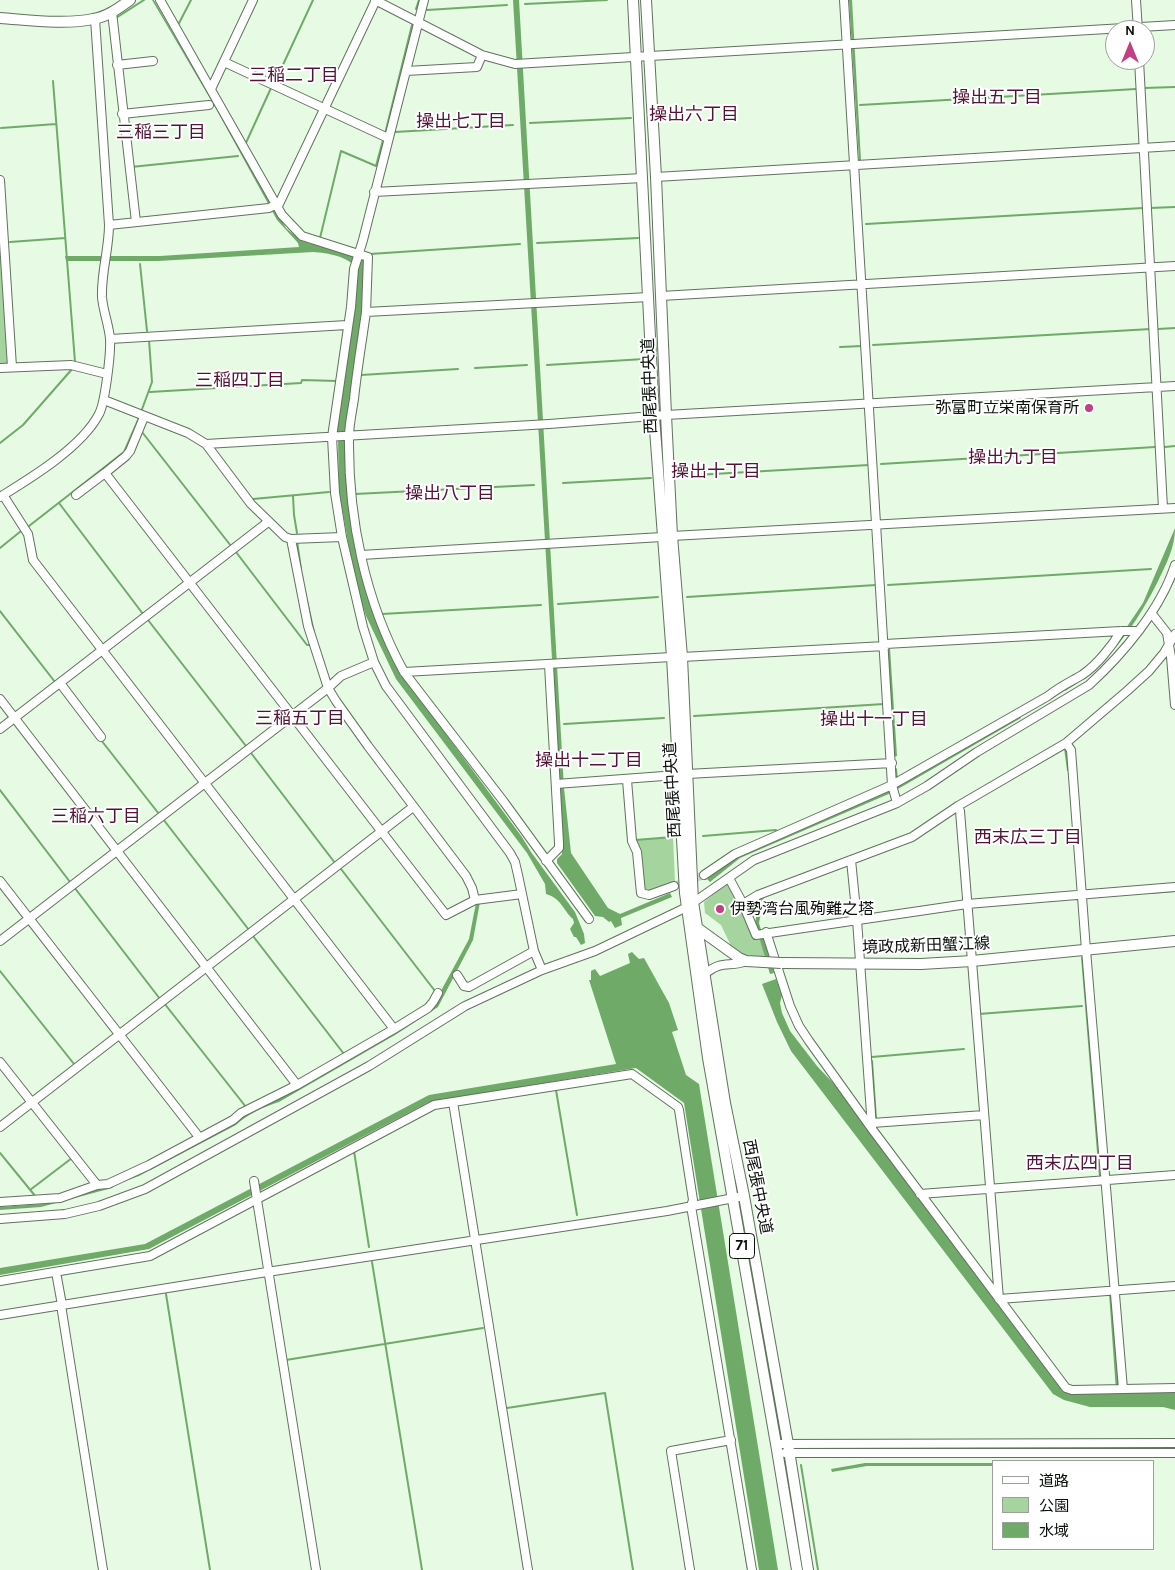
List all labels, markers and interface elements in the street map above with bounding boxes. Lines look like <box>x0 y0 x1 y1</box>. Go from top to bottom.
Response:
north arrow <box>1105 20 1155 70</box>
text: N <box>1125 22 1135 39</box>
district label: 三稲二丁目 <box>249 65 339 87</box>
district label: 操出五丁目 <box>952 87 1042 109</box>
district label: 操出六丁目 <box>649 104 739 126</box>
district label: 操出七丁目 <box>416 111 506 133</box>
district label: 三稲三丁目 <box>116 122 206 144</box>
street label: 西尾張中央道 <box>639 338 661 434</box>
district label: 三稲四丁目 <box>195 370 285 392</box>
place label: 弥富町立栄南保育所 <box>935 398 1079 418</box>
marker: 弥富町立栄南保育所 <box>1083 402 1095 414</box>
district label: 操出九丁目 <box>968 447 1058 469</box>
district label: 操出十丁目 <box>671 461 761 483</box>
district label: 操出八丁目 <box>405 483 495 505</box>
district label: 三稲五丁目 <box>255 708 345 730</box>
district label: 操出十一丁目 <box>820 709 928 731</box>
street label: 西尾張中央道 <box>661 742 685 838</box>
district label: 操出十二丁目 <box>535 750 643 772</box>
district label: 三稲六丁目 <box>51 806 141 828</box>
district label: 西末広三丁目 <box>974 827 1082 849</box>
place label: 伊勢湾台風殉難之塔 <box>730 899 874 919</box>
marker: 伊勢湾台風殉難之塔 <box>714 903 726 915</box>
street label: 境政成新田蟹江線 <box>862 934 990 958</box>
street label: 西尾張中央道 <box>738 1138 776 1236</box>
district label: 西末広四丁目 <box>1026 1153 1134 1175</box>
road number: 71 <box>730 1234 754 1258</box>
legend <box>992 1460 1155 1550</box>
text: 道路 <box>1039 1472 1069 1490</box>
text: 公園 <box>1039 1497 1069 1515</box>
text: 水域 <box>1039 1522 1069 1540</box>

